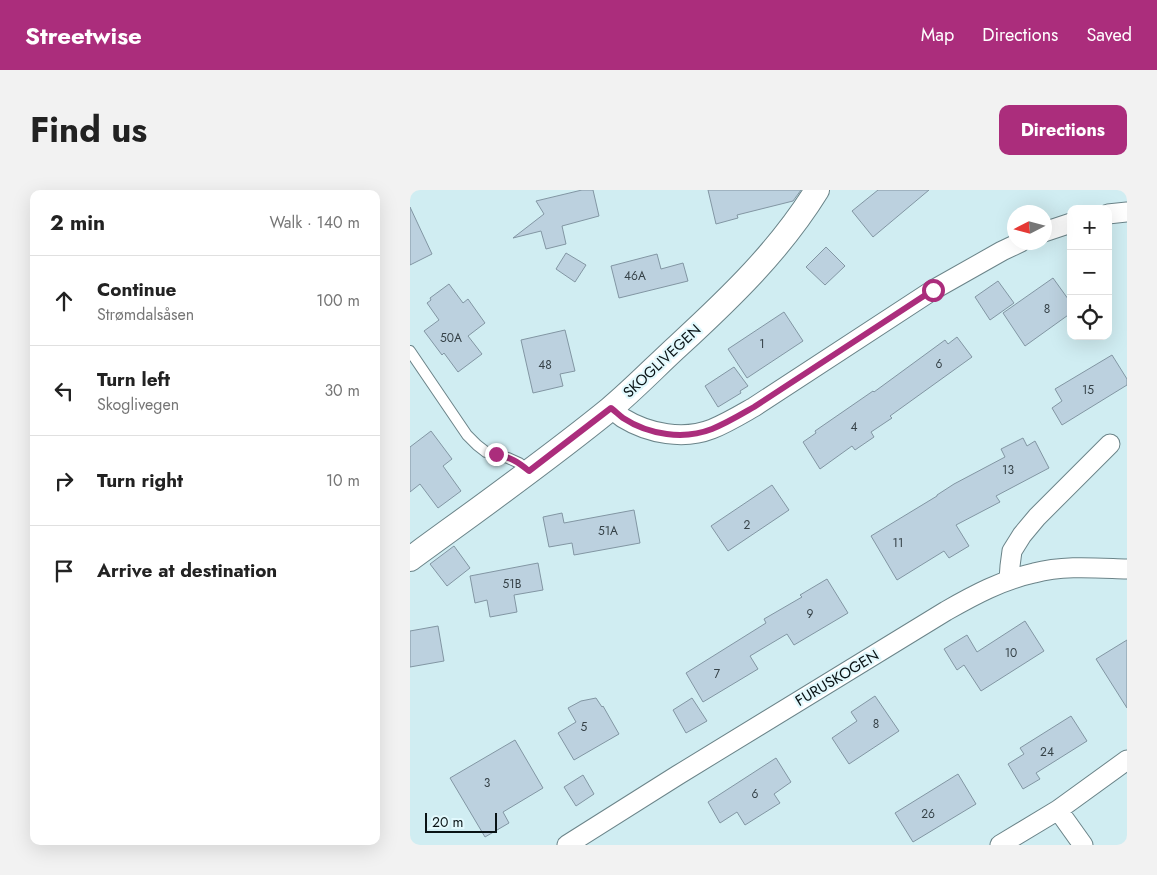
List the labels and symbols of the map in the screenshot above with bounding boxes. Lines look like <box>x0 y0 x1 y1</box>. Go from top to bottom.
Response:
north arrow <box>1007 205 1052 250</box>
house number: 46A <box>624 267 646 285</box>
route start <box>922 279 945 302</box>
house number: 8 <box>1044 300 1050 318</box>
street label: SKOGLIVEGEN <box>618 319 706 403</box>
house number: 50A <box>440 329 462 347</box>
house number: 1 <box>759 335 765 353</box>
house number: 6 <box>936 355 943 373</box>
house number: 48 <box>538 356 552 374</box>
house number: 15 <box>1082 381 1094 399</box>
house number: 4 <box>851 418 858 436</box>
route end <box>485 443 508 466</box>
house number: 13 <box>1002 461 1014 479</box>
house number: 2 <box>744 516 751 534</box>
house number: 51A <box>598 522 618 540</box>
house number: 11 <box>893 534 903 552</box>
house number: 51B <box>503 575 522 593</box>
house number: 9 <box>807 605 814 623</box>
street label: FURUSKOGEN <box>791 644 883 712</box>
house number: 10 <box>1005 644 1017 662</box>
house number: 7 <box>714 665 721 683</box>
house number: 8 <box>873 715 879 733</box>
house number: 5 <box>581 718 588 736</box>
house number: 24 <box>1040 743 1054 761</box>
house number: 3 <box>484 774 491 792</box>
house number: 6 <box>752 785 759 803</box>
house number: 26 <box>921 805 935 823</box>
scale bar <box>425 810 498 833</box>

